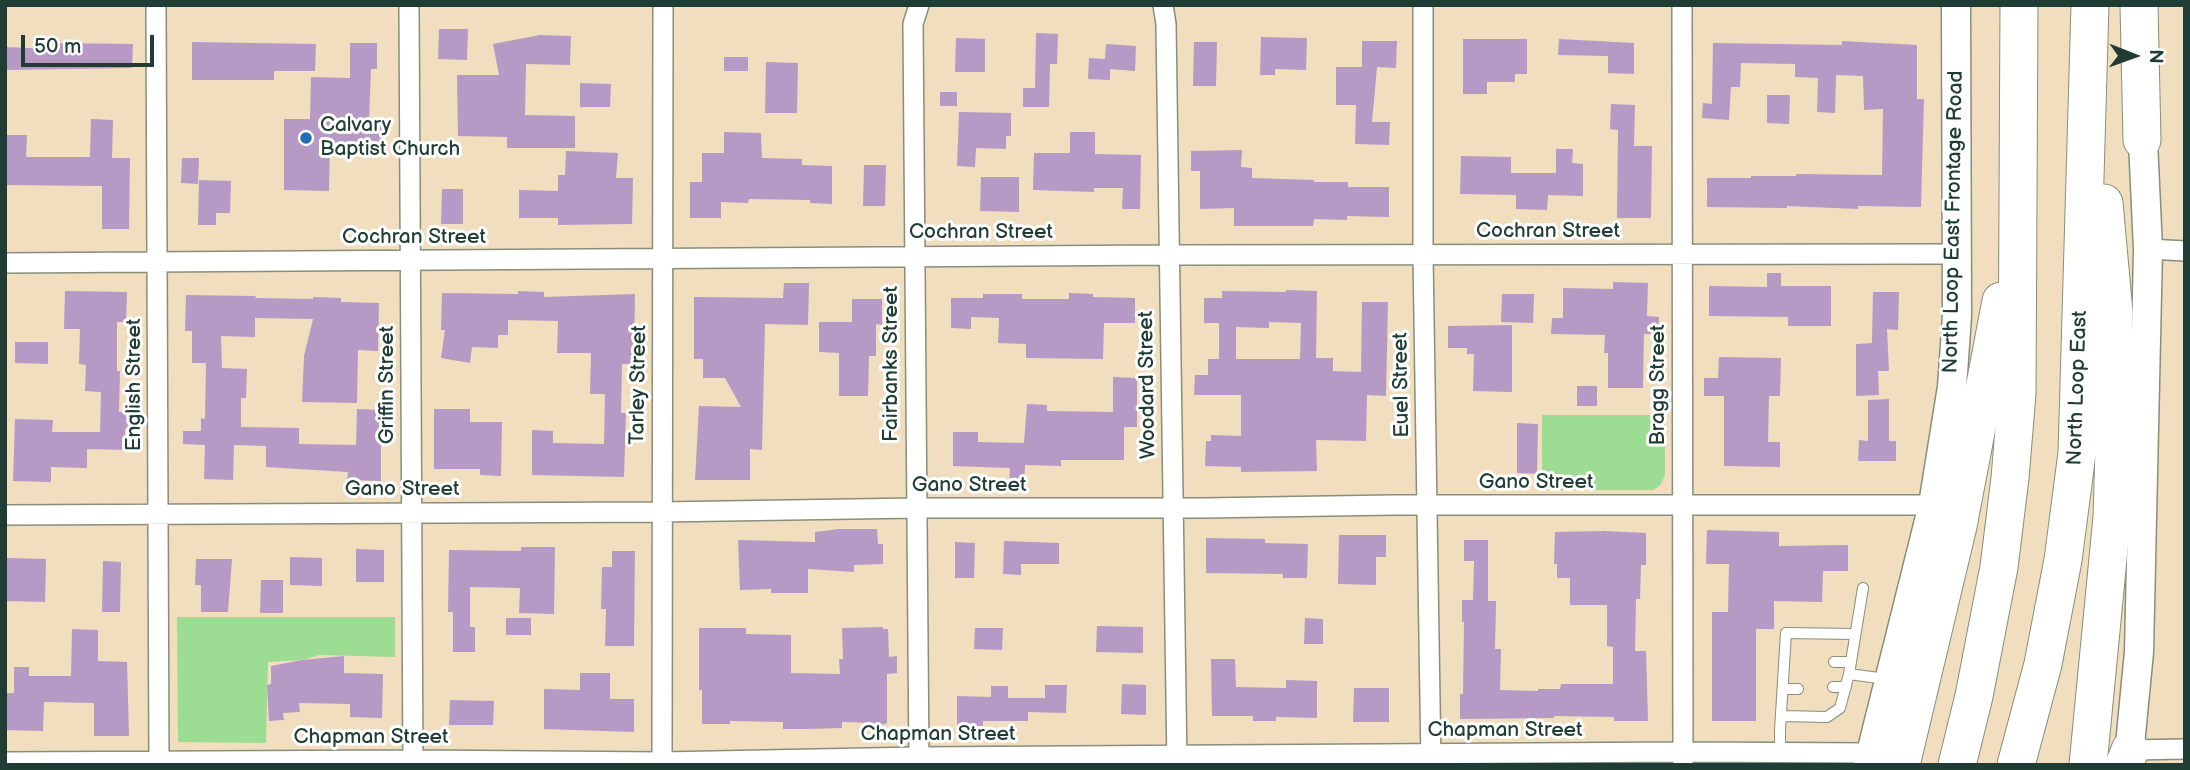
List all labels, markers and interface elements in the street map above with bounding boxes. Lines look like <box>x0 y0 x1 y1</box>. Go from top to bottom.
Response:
scale bar <box>24 21 158 65</box>
north arrow <box>2099 21 2169 91</box>
text: 50 m <box>34 34 81 59</box>
text: N <box>2144 49 2167 64</box>
street label: North Loop East Frontage Road <box>1939 70 1969 374</box>
place label: Calvary Baptist Church <box>320 113 460 163</box>
marker: Calvary Baptist Church <box>298 130 314 146</box>
street label: Cochran Street <box>1476 219 1620 245</box>
street label: Cochran Street <box>909 220 1053 246</box>
street label: Cochran Street <box>342 225 486 251</box>
street label: Fairbanks Street <box>879 286 905 442</box>
street label: North Loop East <box>2063 310 2093 466</box>
street label: Woodard Street <box>1134 311 1162 459</box>
street label: English Street <box>122 319 148 451</box>
street label: Bragg Street <box>1646 324 1672 446</box>
street label: Tarley Street <box>625 325 653 445</box>
street label: Griffin Street <box>375 326 401 444</box>
street label: Euel Street <box>1388 332 1416 438</box>
street label: Gano Street <box>1479 470 1593 496</box>
street label: Gano Street <box>912 473 1026 499</box>
street label: Gano Street <box>345 477 459 503</box>
street label: Chapman Street <box>1427 718 1583 744</box>
street label: Chapman Street <box>860 722 1016 748</box>
street label: Chapman Street <box>293 725 449 751</box>

